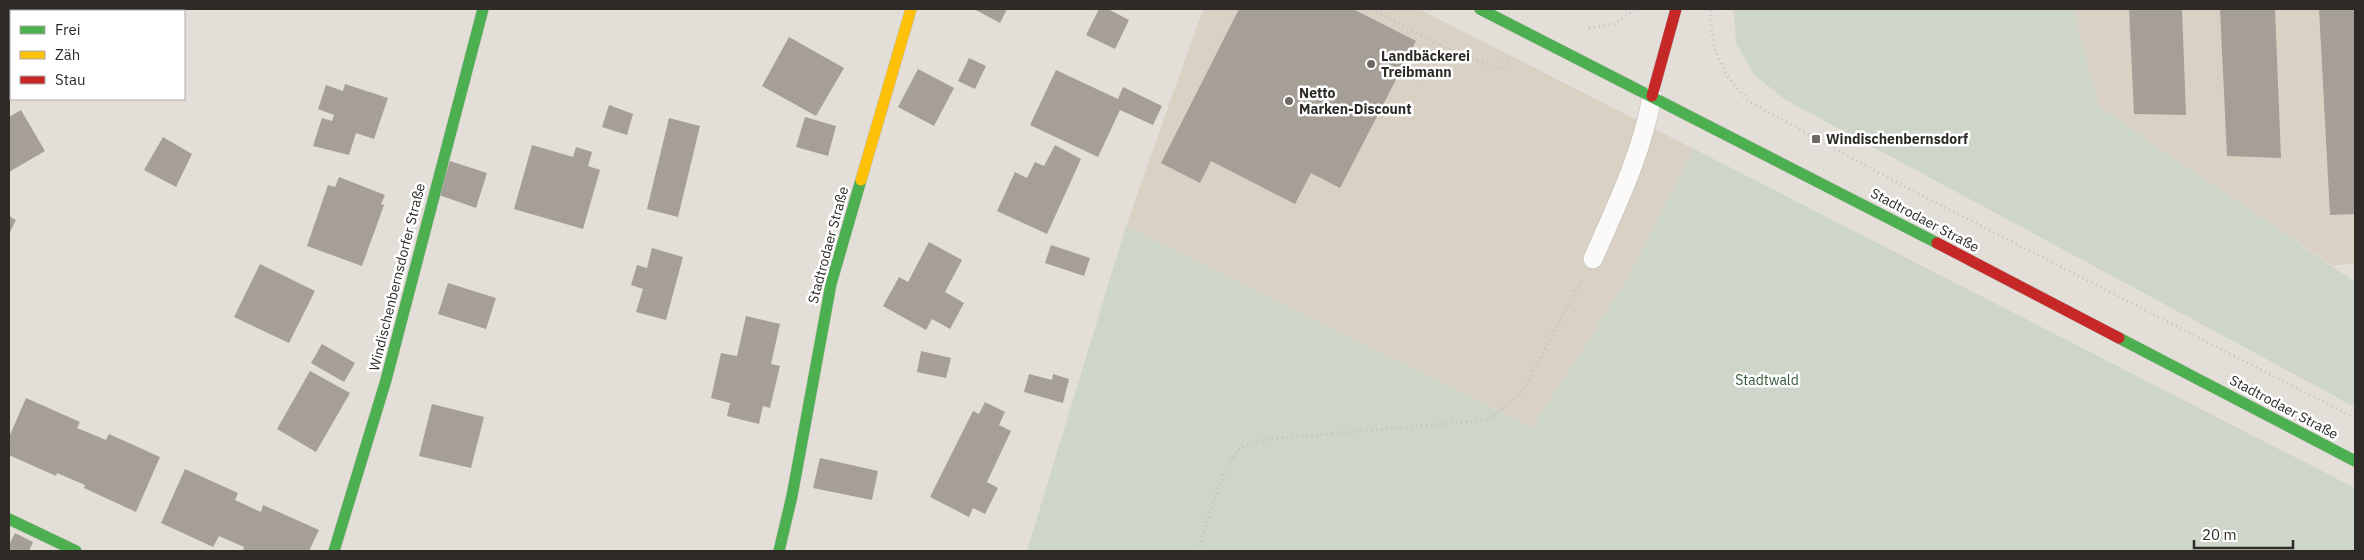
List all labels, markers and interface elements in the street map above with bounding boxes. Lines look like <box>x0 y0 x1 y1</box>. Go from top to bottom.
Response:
legend <box>10 10 185 100</box>
text: Frei <box>55 20 81 39</box>
text: Zäh <box>55 45 80 64</box>
place label: Landbäckerei Treibmann <box>1381 47 1470 81</box>
marker: Landbäckerei Treibmann <box>1365 58 1377 70</box>
text: Stau <box>55 70 86 89</box>
place label: Netto Marken-Discount <box>1299 84 1412 118</box>
marker: Netto Marken-Discount <box>1283 95 1295 107</box>
place label: Windischenbernsdorf <box>1826 130 1968 148</box>
marker: Windischenbernsdorf <box>1810 133 1822 145</box>
street label: Windischenbernsdorfer Straße <box>365 181 429 373</box>
street label: Stadtrodaer Straße <box>804 184 852 306</box>
street label: Stadtrodaer Straße <box>1868 184 1983 256</box>
park label: Stadtwald <box>1735 371 1799 389</box>
street label: Stadtrodaer Straße <box>2227 371 2342 443</box>
scale bar <box>2194 518 2293 550</box>
text: 20 m <box>2202 525 2237 544</box>

